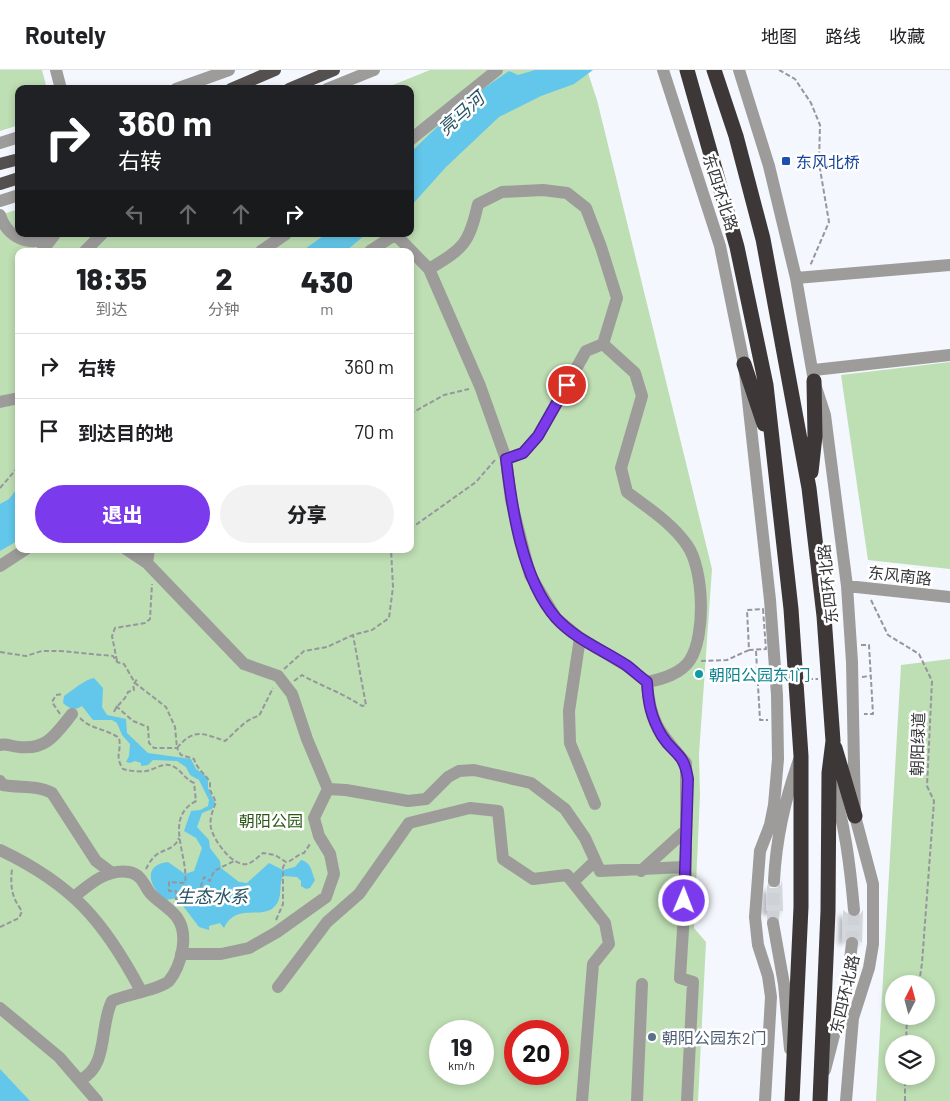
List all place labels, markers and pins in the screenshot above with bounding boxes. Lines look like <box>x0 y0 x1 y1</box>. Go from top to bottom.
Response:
place label: 东风北桥 <box>796 152 860 171</box>
marker: 东风北桥 <box>780 155 792 167</box>
pin <box>546 364 588 406</box>
place label: 朝阳公园东1门 <box>709 665 811 684</box>
marker: 朝阳公园东1门 <box>693 668 705 680</box>
place label: 朝阳公园东2门 <box>662 1028 767 1047</box>
marker: 朝阳公园东2门 <box>646 1031 658 1043</box>

